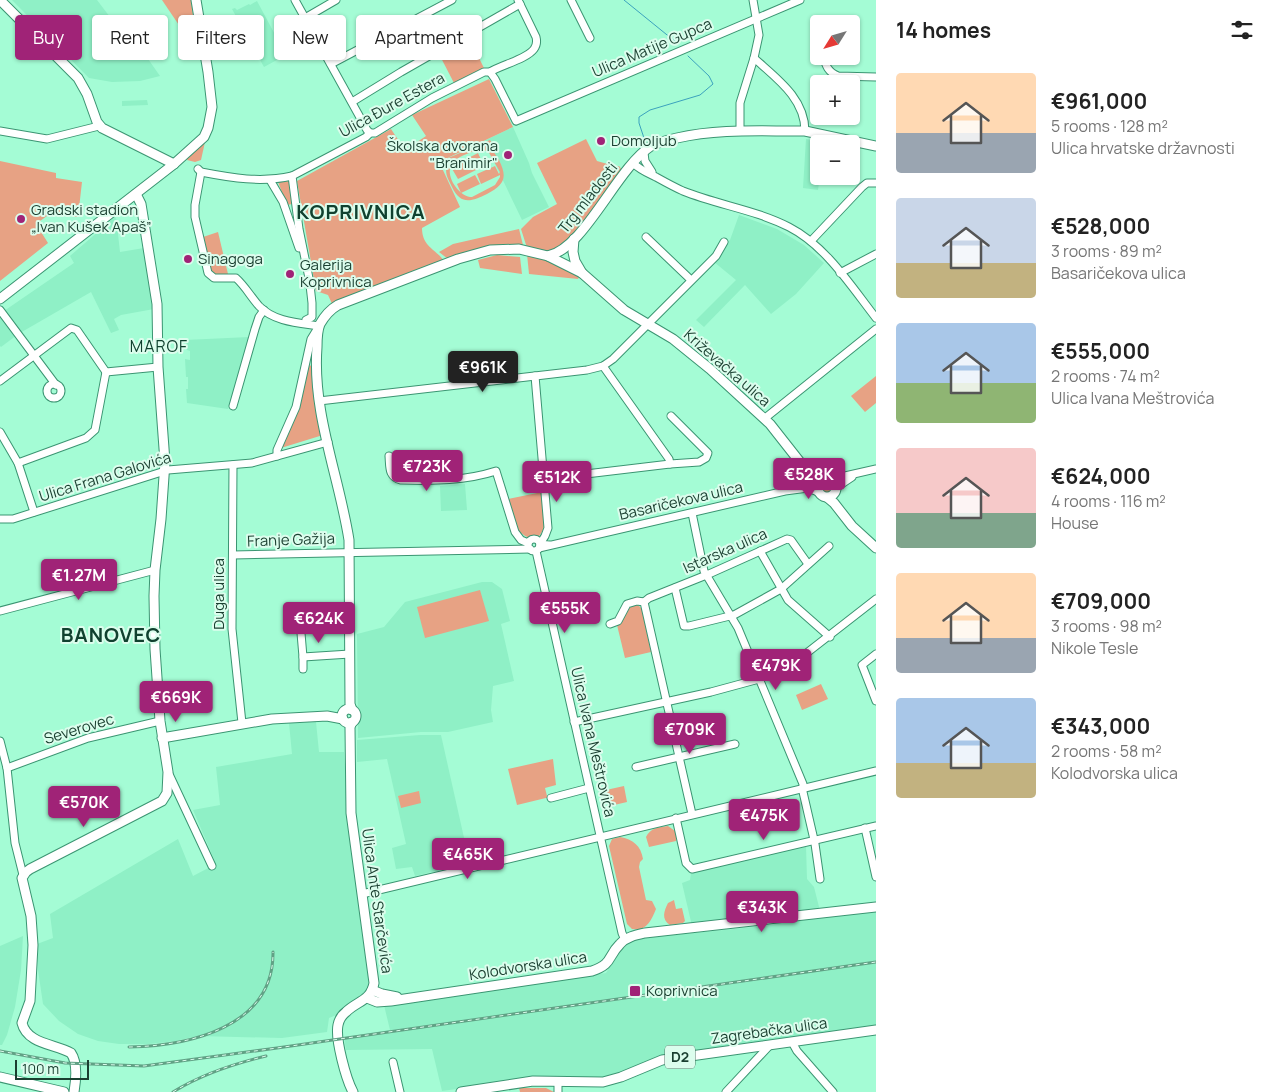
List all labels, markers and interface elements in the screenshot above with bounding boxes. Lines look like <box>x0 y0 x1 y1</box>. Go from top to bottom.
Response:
street label: Ulica Matije Gupca <box>589 13 715 82</box>
chip: Buy <box>15 15 82 60</box>
chip: Rent <box>92 15 168 60</box>
chip: Filters <box>178 15 264 60</box>
chip: New <box>274 15 346 60</box>
chip: Apartment <box>356 15 482 60</box>
north arrow <box>810 15 860 65</box>
map controls <box>810 15 860 185</box>
text: 14 homes <box>896 16 991 44</box>
icon: filters <box>1228 16 1256 44</box>
street label: Ulica Đure Estera <box>335 67 448 142</box>
button: + <box>810 75 860 125</box>
text: €961,000 <box>1051 87 1147 115</box>
icon: home <box>936 93 996 153</box>
text: 5 rooms · 128 m² <box>1051 115 1168 137</box>
place label: Domoljub <box>611 130 677 151</box>
place label: Školska dvorana "Branimir" <box>387 135 498 173</box>
marker: Domoljub <box>595 135 607 147</box>
button: − <box>810 135 860 185</box>
text: Ulica hrvatske državnosti <box>1051 137 1235 159</box>
marker: Školska dvorana "Branimir" <box>502 149 514 161</box>
street label: Trg mladosti <box>553 158 622 238</box>
district label: KOPRIVNICA <box>296 198 426 225</box>
place label: Gradski stadion „Ivan Kušek Apaš” <box>31 199 152 237</box>
text: €528,000 <box>1051 212 1150 240</box>
marker: Gradski stadion „Ivan Kušek Apaš” <box>15 213 27 225</box>
icon: home <box>936 218 996 278</box>
text: 3 rooms · 89 m² <box>1051 240 1162 262</box>
place label: Sinagoga <box>198 248 263 269</box>
marker: Sinagoga <box>182 253 194 265</box>
place label: Galerija Koprivnica <box>300 254 372 292</box>
text: Basaričekova ulica <box>1051 262 1186 284</box>
marker: Galerija Koprivnica <box>284 268 296 280</box>
street label: Križevačka ulica <box>679 324 775 411</box>
district label: MAROF <box>130 335 188 357</box>
text: €555,000 <box>1051 337 1150 365</box>
icon: home <box>936 343 996 403</box>
pin: €961K <box>448 350 518 393</box>
text: €961K <box>459 356 507 378</box>
text: 2 rooms · 74 m² <box>1051 365 1160 387</box>
text: Ulica Ivana Meštrovića <box>1051 387 1214 409</box>
street label: Ulica Frana Galovića <box>36 446 173 507</box>
pin: €723K <box>392 450 462 492</box>
text: €723K <box>403 455 451 477</box>
pin: €528K <box>774 458 844 500</box>
pin: €512K <box>522 460 592 503</box>
text: €624,000 <box>1051 462 1151 490</box>
text: €528K <box>784 463 834 485</box>
text: €512K <box>533 466 581 488</box>
icon: home <box>936 468 996 528</box>
street label: Basaričekova ulica <box>617 476 745 525</box>
text: 4 rooms · 116 m² <box>1051 490 1166 512</box>
text: House <box>1051 512 1099 534</box>
street label: Istarska ulica <box>679 523 770 578</box>
street label: Franje Gažija <box>247 527 335 552</box>
pin: €1.27M <box>38 558 120 601</box>
street label: Duga ulica <box>208 558 229 630</box>
text: €1.27M <box>52 564 106 586</box>
text: €709,000 <box>1051 587 1151 615</box>
pin: €555K <box>530 592 600 634</box>
icon: home <box>936 593 996 653</box>
text: €555K <box>540 597 590 619</box>
pin: €624K <box>284 602 354 644</box>
text: €624K <box>294 607 344 629</box>
text: 3 rooms · 98 m² <box>1051 615 1162 637</box>
district label: BANOVEC <box>61 621 161 648</box>
text: Nikole Tesle <box>1051 637 1138 659</box>
pin: €479K <box>741 648 811 691</box>
text: €479K <box>751 654 801 676</box>
street label: Ulica Ivana Meštrovića <box>566 665 621 819</box>
pin: €669K <box>141 680 211 723</box>
text: €669K <box>151 686 201 708</box>
street label: Severovec <box>41 708 116 749</box>
pin: €709K <box>655 712 725 755</box>
text: €343,000 <box>1051 712 1150 740</box>
text: €709K <box>665 718 715 740</box>
icon: home <box>936 718 996 778</box>
text: 2 rooms · 58 m² <box>1051 740 1162 762</box>
text: Kolodvorska ulica <box>1051 762 1178 784</box>
pin: €570K <box>49 786 119 828</box>
text: €570K <box>59 791 109 813</box>
pin: €475K <box>729 798 799 841</box>
text: €475K <box>740 804 788 826</box>
street label: Ulica Ante Starčevića <box>357 827 398 975</box>
pin: €465K <box>433 838 503 880</box>
text: €465K <box>443 843 493 865</box>
pin: €343K <box>727 890 797 933</box>
text: €343K <box>737 896 787 918</box>
street label: Kolodvorska ulica <box>468 946 588 985</box>
place label: Koprivnica <box>646 980 718 1001</box>
marker: Koprivnica <box>628 984 642 998</box>
street label: Zagrebačka ulica <box>709 1012 828 1049</box>
road number: D2 <box>665 1046 695 1068</box>
scale bar <box>15 1057 89 1080</box>
text: 100 m <box>22 1059 59 1078</box>

